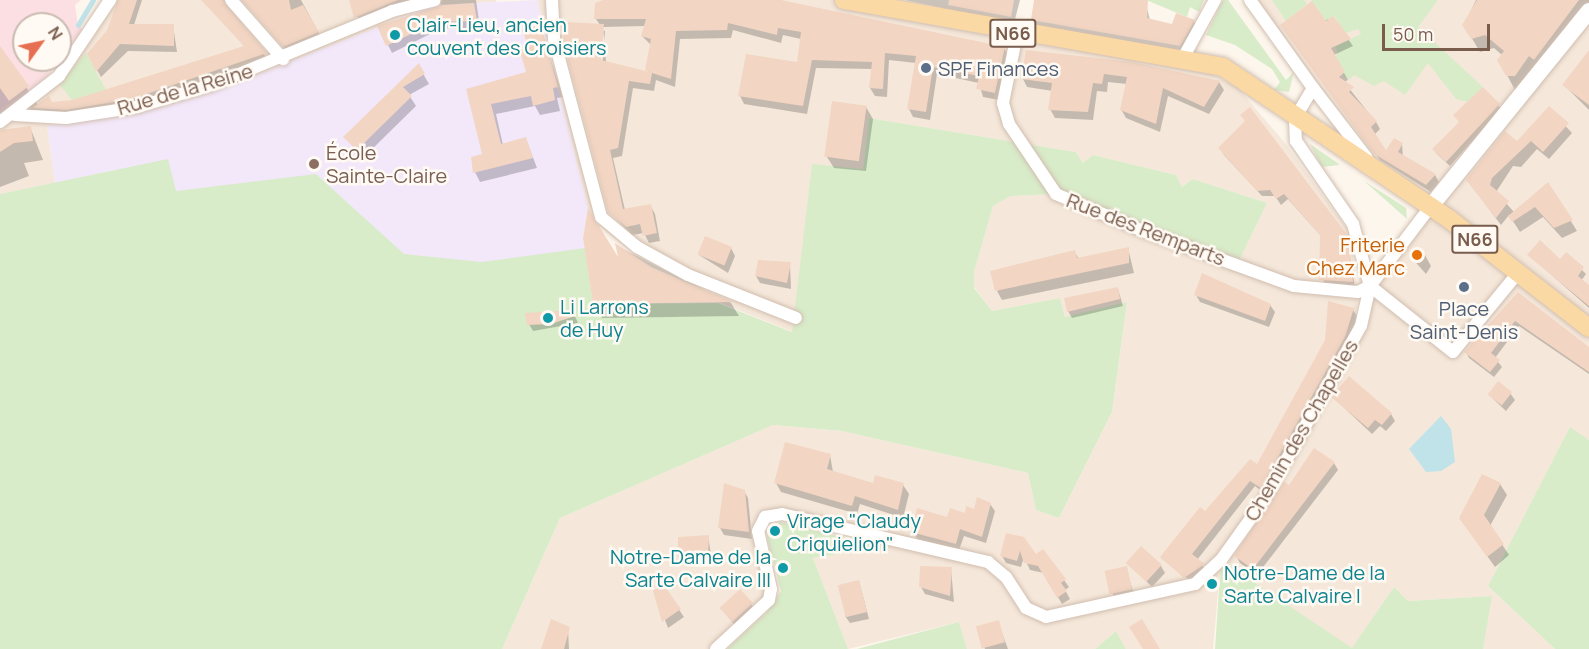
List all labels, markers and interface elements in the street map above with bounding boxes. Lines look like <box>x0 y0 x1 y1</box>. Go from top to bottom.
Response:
north arrow <box>12 12 72 72</box>
place label: Clair-Lieu, ancien couvent des Croisiers <box>407 12 607 59</box>
scale bar <box>1385 12 1493 50</box>
road number: N66 <box>989 18 1037 48</box>
text: N <box>43 22 68 44</box>
text: 50 m <box>1393 22 1433 46</box>
marker: Clair-Lieu, ancien couvent des Croisiers <box>388 28 402 42</box>
place label: SPF Finances <box>938 56 1059 80</box>
street label: Rue de la Reine <box>114 58 256 120</box>
marker: SPF Finances <box>919 61 933 75</box>
place label: École Sainte-Claire <box>326 140 447 187</box>
marker: École Sainte-Claire <box>307 157 321 171</box>
street label: Rue des Remparts <box>1063 188 1229 270</box>
road number: N66 <box>1451 224 1499 254</box>
place label: Friterie Chez Marc <box>1307 232 1405 279</box>
marker: Friterie Chez Marc <box>1410 248 1424 262</box>
marker: Place Saint-Denis <box>1457 280 1471 294</box>
place label: Li Larrons de Huy <box>560 294 649 341</box>
place label: Place Saint-Denis <box>1410 296 1518 343</box>
marker: Li Larrons de Huy <box>541 311 555 325</box>
street label: Chemin des Chapelles <box>1239 335 1363 525</box>
place label: Virage "Claudy Criquielion" <box>787 508 921 555</box>
marker: Virage "Claudy Criquielion" <box>768 524 782 538</box>
place label: Notre-Dame de la Sarte Calvaire III <box>610 544 771 591</box>
place label: Notre-Dame de la Sarte Calvaire I <box>1224 560 1385 607</box>
marker: Notre-Dame de la Sarte Calvaire III <box>776 561 790 575</box>
marker: Notre-Dame de la Sarte Calvaire I <box>1205 577 1219 591</box>

